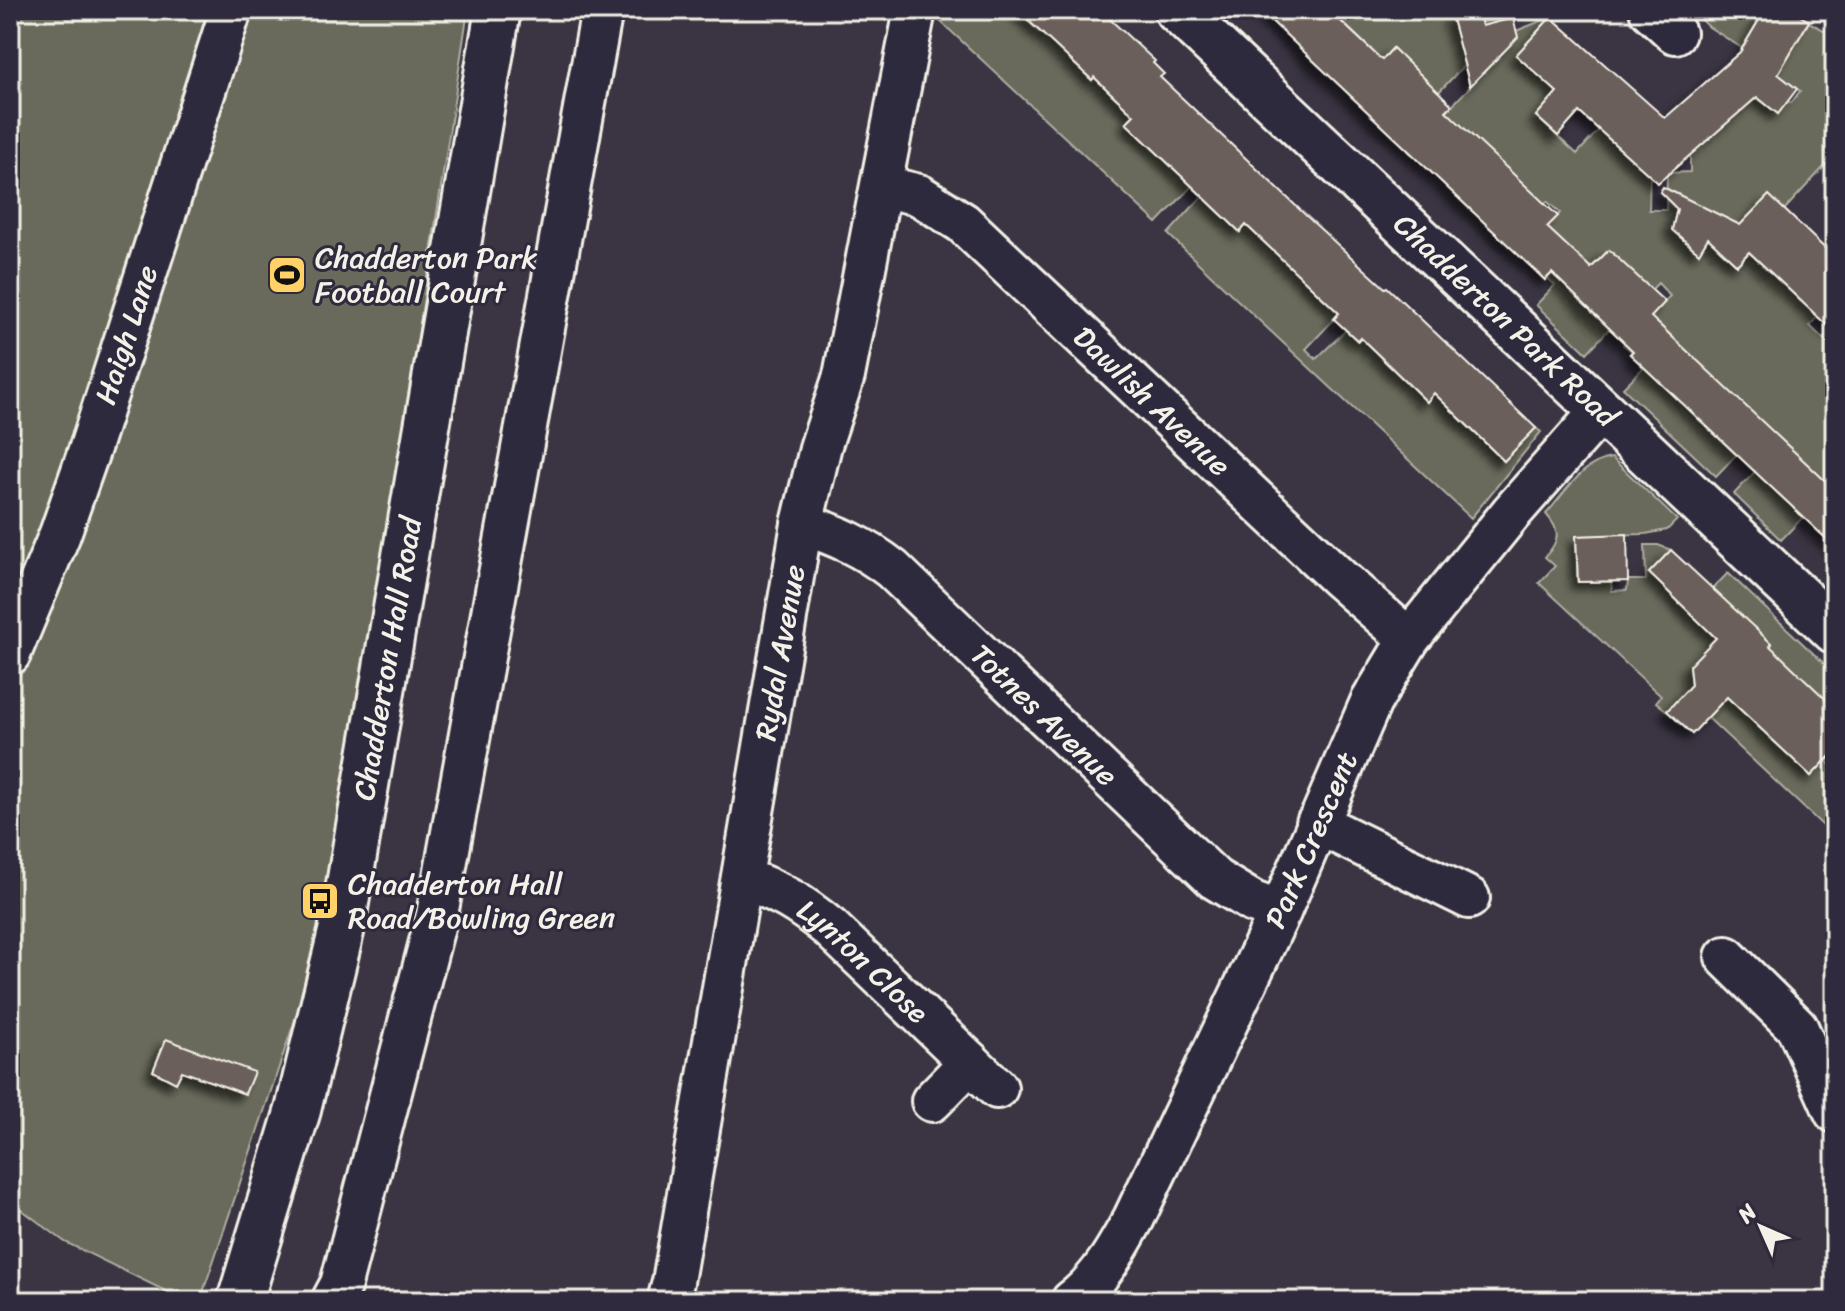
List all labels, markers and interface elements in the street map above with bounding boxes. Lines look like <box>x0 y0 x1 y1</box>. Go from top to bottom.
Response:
street label: Chadderton Park Road <box>1380 199 1633 442</box>
place label: Chadderton Park Football Court <box>315 231 537 319</box>
sports icon: Chadderton Park Football Court <box>266 254 308 296</box>
street label: Haigh Lane <box>79 258 174 412</box>
street label: Dawlish Avenue <box>1060 312 1244 490</box>
street label: Chadderton Hall Road <box>337 511 439 804</box>
street label: Rydal Avenue <box>739 561 822 745</box>
street label: Totnes Avenue <box>957 630 1131 800</box>
street label: Park Crescent <box>1249 743 1373 938</box>
place label: Chadderton Hall Road/Bowling Green <box>348 857 615 945</box>
bus stop icon: Chadderton Hall Road/Bowling Green <box>299 880 341 922</box>
street label: Lynton Close <box>785 884 942 1037</box>
north arrow <box>1721 1187 1801 1267</box>
text: N <box>1727 1194 1767 1233</box>

